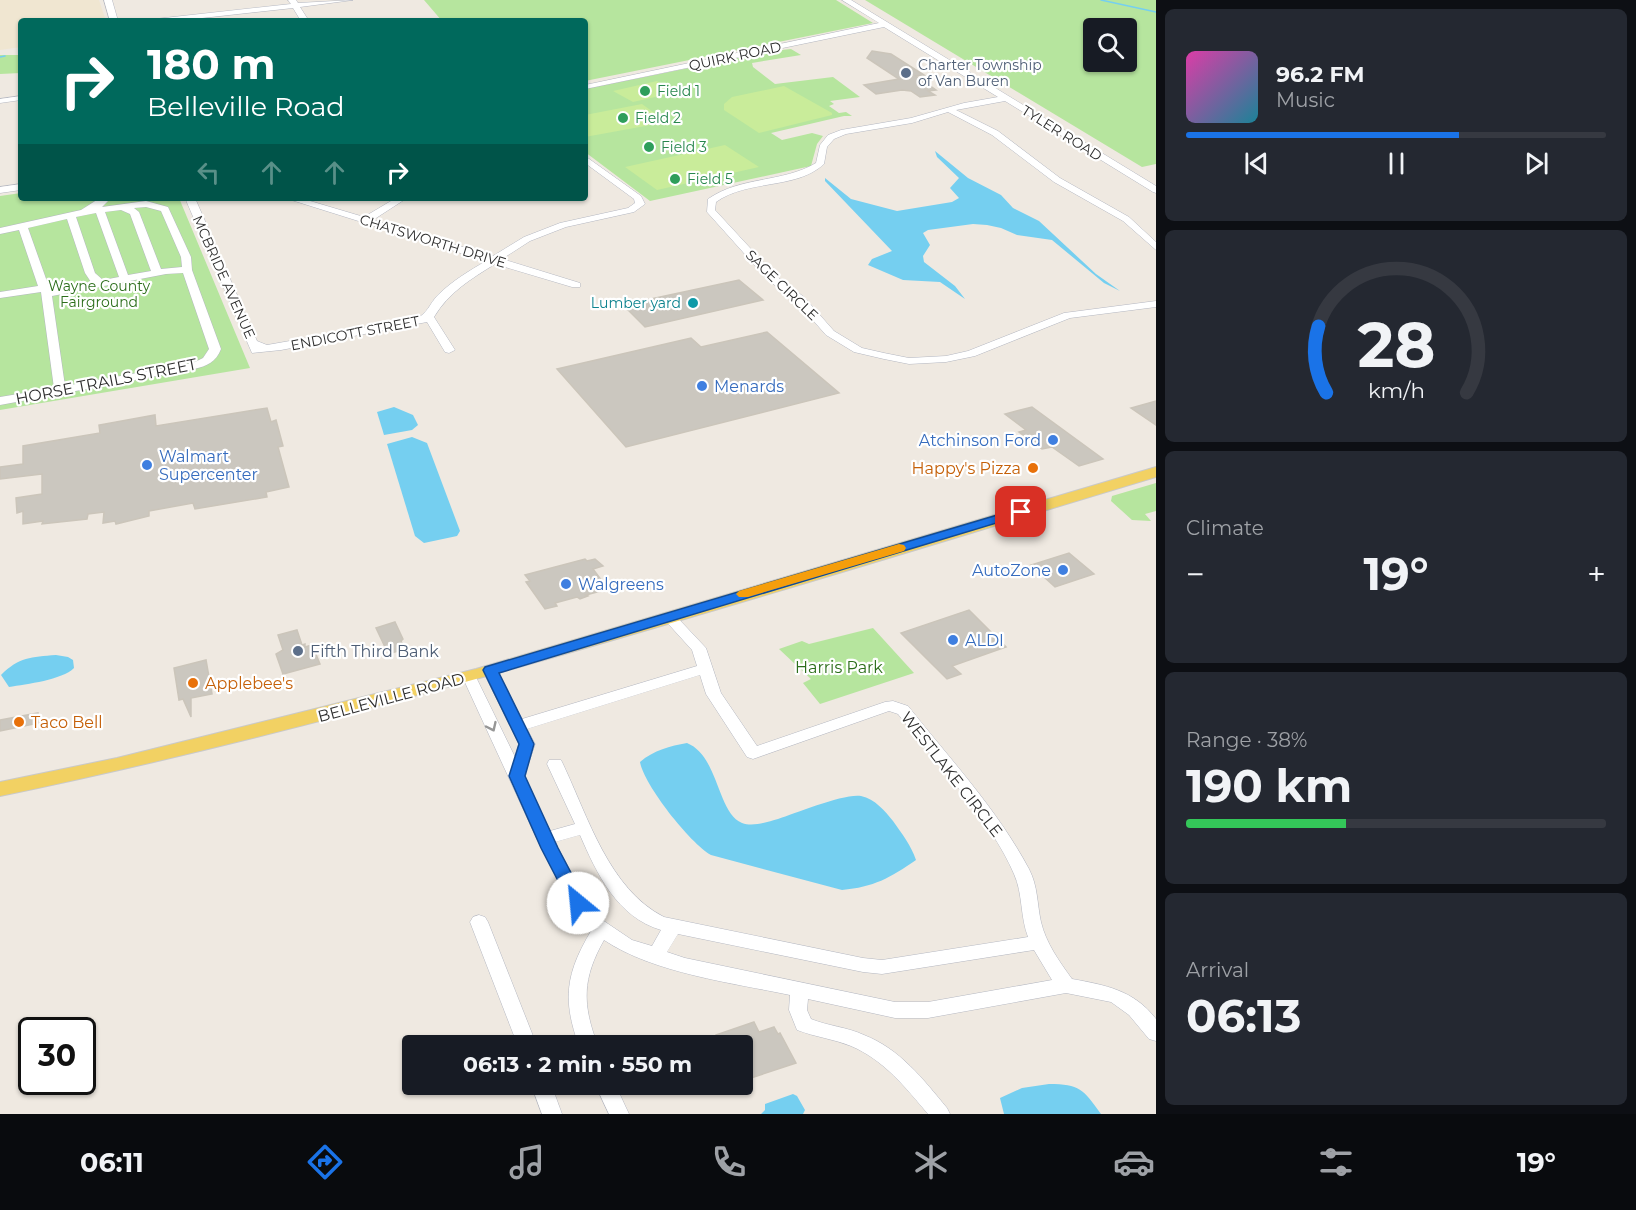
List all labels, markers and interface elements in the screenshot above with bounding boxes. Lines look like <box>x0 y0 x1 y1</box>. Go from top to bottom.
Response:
map controls <box>1083 18 1137 72</box>
button: search <box>1083 18 1137 72</box>
street label: QUIRK ROAD <box>687 37 783 75</box>
text: 180 m <box>147 38 276 90</box>
icon: right <box>48 42 126 120</box>
place label: Charter Township of Van Buren <box>918 56 1042 90</box>
text: 96.2 FM <box>1276 61 1365 88</box>
marker: Charter Township of Van Buren <box>899 66 913 80</box>
place label: Field 1 <box>657 82 700 100</box>
marker: Field 1 <box>638 84 652 98</box>
text: Music <box>1276 88 1335 112</box>
text: Belleville Road <box>147 90 345 123</box>
street label: TYLER ROAD <box>1018 101 1106 165</box>
place label: Field 2 <box>635 109 681 127</box>
marker: Field 2 <box>616 111 630 125</box>
place label: Field 3 <box>661 138 707 156</box>
marker: Field 3 <box>642 140 656 154</box>
icon: previous <box>1240 147 1273 180</box>
icon: pause <box>1380 147 1413 180</box>
icon: next <box>1520 147 1553 180</box>
icon: left <box>192 156 225 189</box>
icon: ahead <box>255 156 288 189</box>
icon: ahead <box>318 156 351 189</box>
icon: right <box>381 156 414 189</box>
place label: Field 5 <box>687 170 733 188</box>
marker: Field 5 <box>668 172 682 186</box>
street label: CHATSWORTH DRIVE <box>358 210 508 272</box>
street label: MCBRIDE AVENUE <box>189 213 259 341</box>
street label: SAGE CIRCLE <box>742 246 822 324</box>
park label: Wayne County Fairground <box>48 277 150 311</box>
place label: Lumber yard <box>591 294 681 312</box>
marker: Lumber yard <box>686 296 700 310</box>
text: 28 <box>1357 307 1435 383</box>
street label: ENDICOTT STREET <box>289 312 421 354</box>
street label: HORSE TRAILS STREET <box>14 354 199 408</box>
place label: Menards <box>714 377 784 396</box>
text: km/h <box>1367 377 1425 403</box>
marker: Menards <box>695 379 709 393</box>
place label: Atchinson Ford <box>919 431 1041 450</box>
marker: Atchinson Ford <box>1046 433 1060 447</box>
place label: Walmart Supercenter <box>159 447 258 484</box>
marker: Walmart Supercenter <box>140 458 154 472</box>
place label: Happy's Pizza <box>912 459 1021 478</box>
marker: Happy's Pizza <box>1026 461 1040 475</box>
pin <box>995 486 1046 537</box>
icon: arrive <box>1004 495 1037 528</box>
text: Climate <box>1186 516 1264 540</box>
text: 19° <box>1363 546 1429 601</box>
text: − <box>1186 554 1205 594</box>
text: + <box>1587 554 1606 594</box>
place label: AutoZone <box>972 561 1051 580</box>
marker: AutoZone <box>1056 563 1070 577</box>
place label: Walgreens <box>578 575 664 594</box>
marker: Walgreens <box>559 577 573 591</box>
place label: ALDI <box>965 631 1004 650</box>
marker: ALDI <box>946 633 960 647</box>
place label: Fifth Third Bank <box>310 642 439 661</box>
marker: Fifth Third Bank <box>291 644 305 658</box>
park label: Harris Park <box>795 658 883 677</box>
street label: BELLEVILLE ROAD <box>316 669 467 726</box>
place label: Applebee's <box>205 674 293 693</box>
marker: Applebee's <box>186 676 200 690</box>
street label: WESTLAKE CIRCLE <box>897 708 1006 841</box>
place label: Taco Bell <box>31 713 103 732</box>
marker: Taco Bell <box>12 715 26 729</box>
one-way arrow <box>485 720 497 731</box>
text: Range · 38% <box>1186 728 1307 752</box>
text: 190 km <box>1186 758 1352 813</box>
position arrow <box>546 871 610 935</box>
text: Arrival <box>1186 958 1249 982</box>
text: 06:13 <box>1186 988 1301 1043</box>
speed limit sign: 30 <box>18 1017 96 1095</box>
text: 06:13 · 2 min · 550 m <box>463 1051 692 1078</box>
icon: directions <box>304 1141 346 1183</box>
icon: music <box>506 1141 548 1183</box>
icon: phone <box>708 1141 750 1183</box>
icon: climate <box>910 1141 952 1183</box>
icon: car <box>1113 1141 1155 1183</box>
icon: filters <box>1315 1141 1357 1183</box>
text: 06:11 <box>80 1146 144 1179</box>
text: 19° <box>1517 1146 1556 1179</box>

